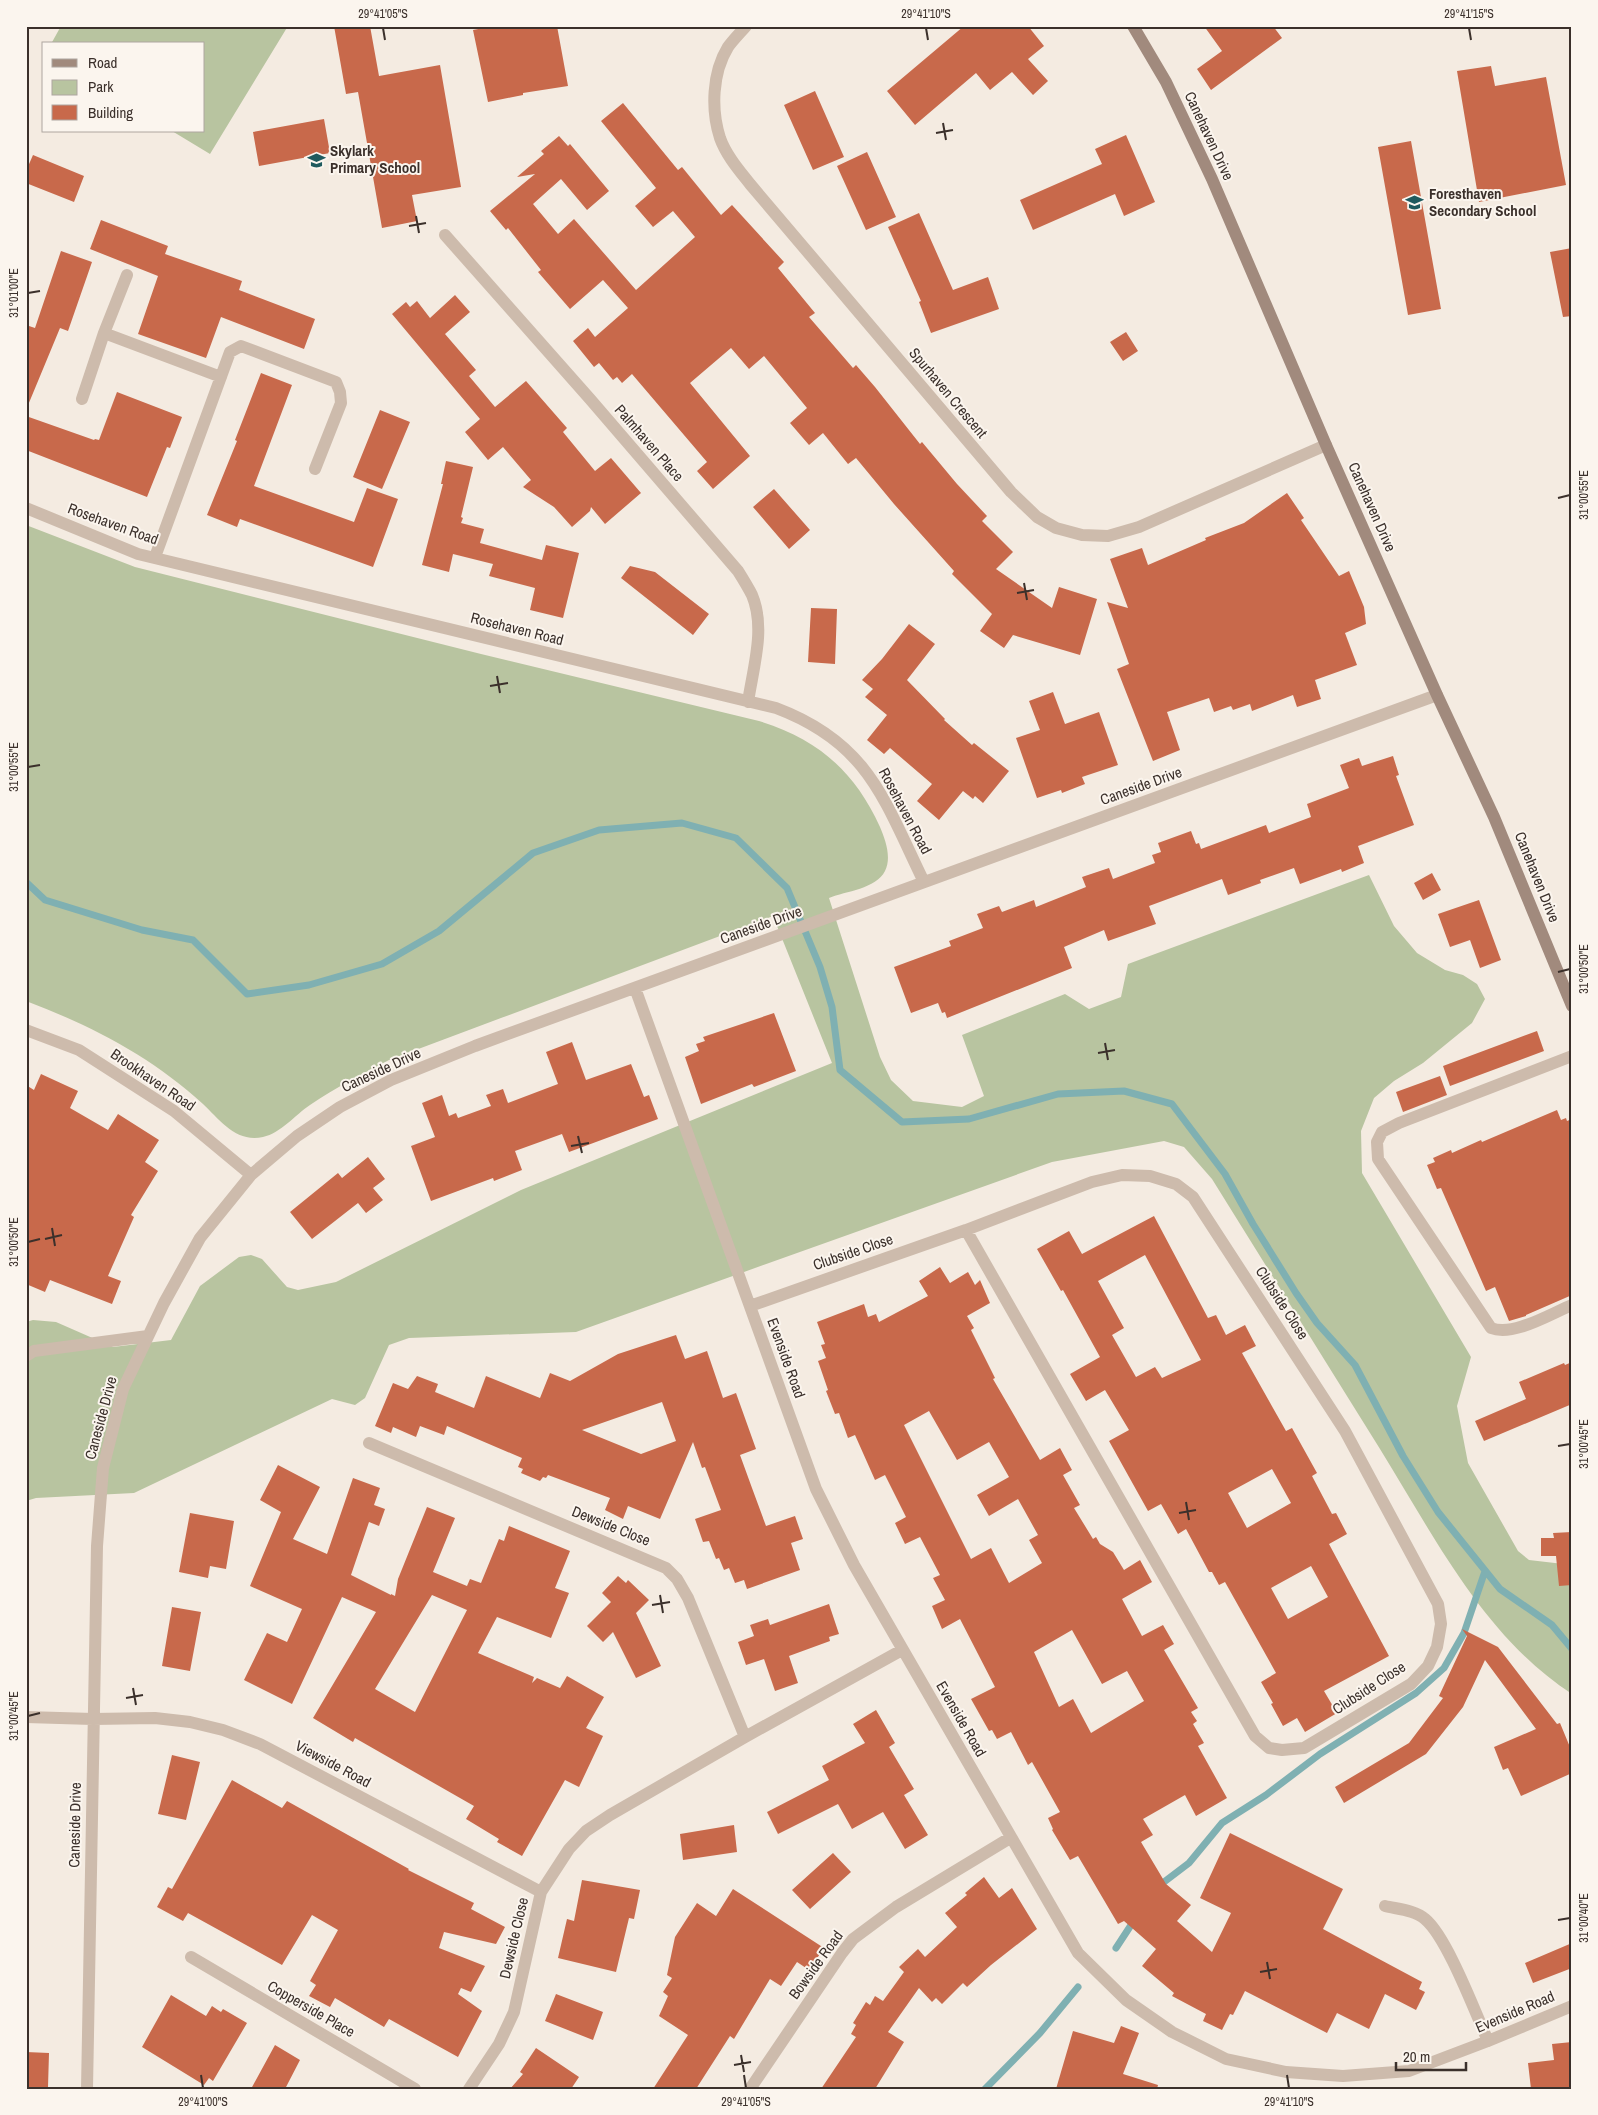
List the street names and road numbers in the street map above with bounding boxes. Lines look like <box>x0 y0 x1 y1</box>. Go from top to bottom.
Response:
street label: Canehaven Drive <box>1180 88 1239 184</box>
street label: Spurhaven Crescent <box>904 343 993 443</box>
street label: Palmhaven Place <box>610 400 689 486</box>
street label: Canehaven Drive <box>1343 459 1402 555</box>
street label: Rosehaven Road <box>65 497 161 550</box>
street label: Rosehaven Road <box>468 607 566 650</box>
street label: Caneside Drive <box>1097 761 1185 810</box>
street label: Rosehaven Road <box>874 764 937 858</box>
street label: Canehaven Drive <box>1510 829 1565 925</box>
street label: Caneside Drive <box>717 900 805 949</box>
street label: Caneside Drive <box>338 1042 424 1097</box>
street label: Brookhaven Road <box>107 1043 200 1116</box>
street label: Clubside Close <box>810 1228 896 1275</box>
street label: Clubside Close <box>1251 1262 1314 1344</box>
street label: Evenside Road <box>762 1315 811 1401</box>
street label: Caneside Drive <box>79 1374 122 1462</box>
street label: Dewside Close <box>569 1500 654 1551</box>
street label: Clubside Close <box>1328 1656 1410 1719</box>
street label: Evenside Road <box>931 1677 992 1760</box>
street label: Viewside Road <box>292 1735 375 1792</box>
street label: Caneside Drive <box>63 1782 86 1868</box>
street label: Dewside Close <box>494 1895 533 1981</box>
street label: Bowside Road <box>784 1926 848 2003</box>
street label: Copperside Place <box>264 1975 359 2042</box>
street label: Evenside Road <box>1472 1985 1558 2038</box>

